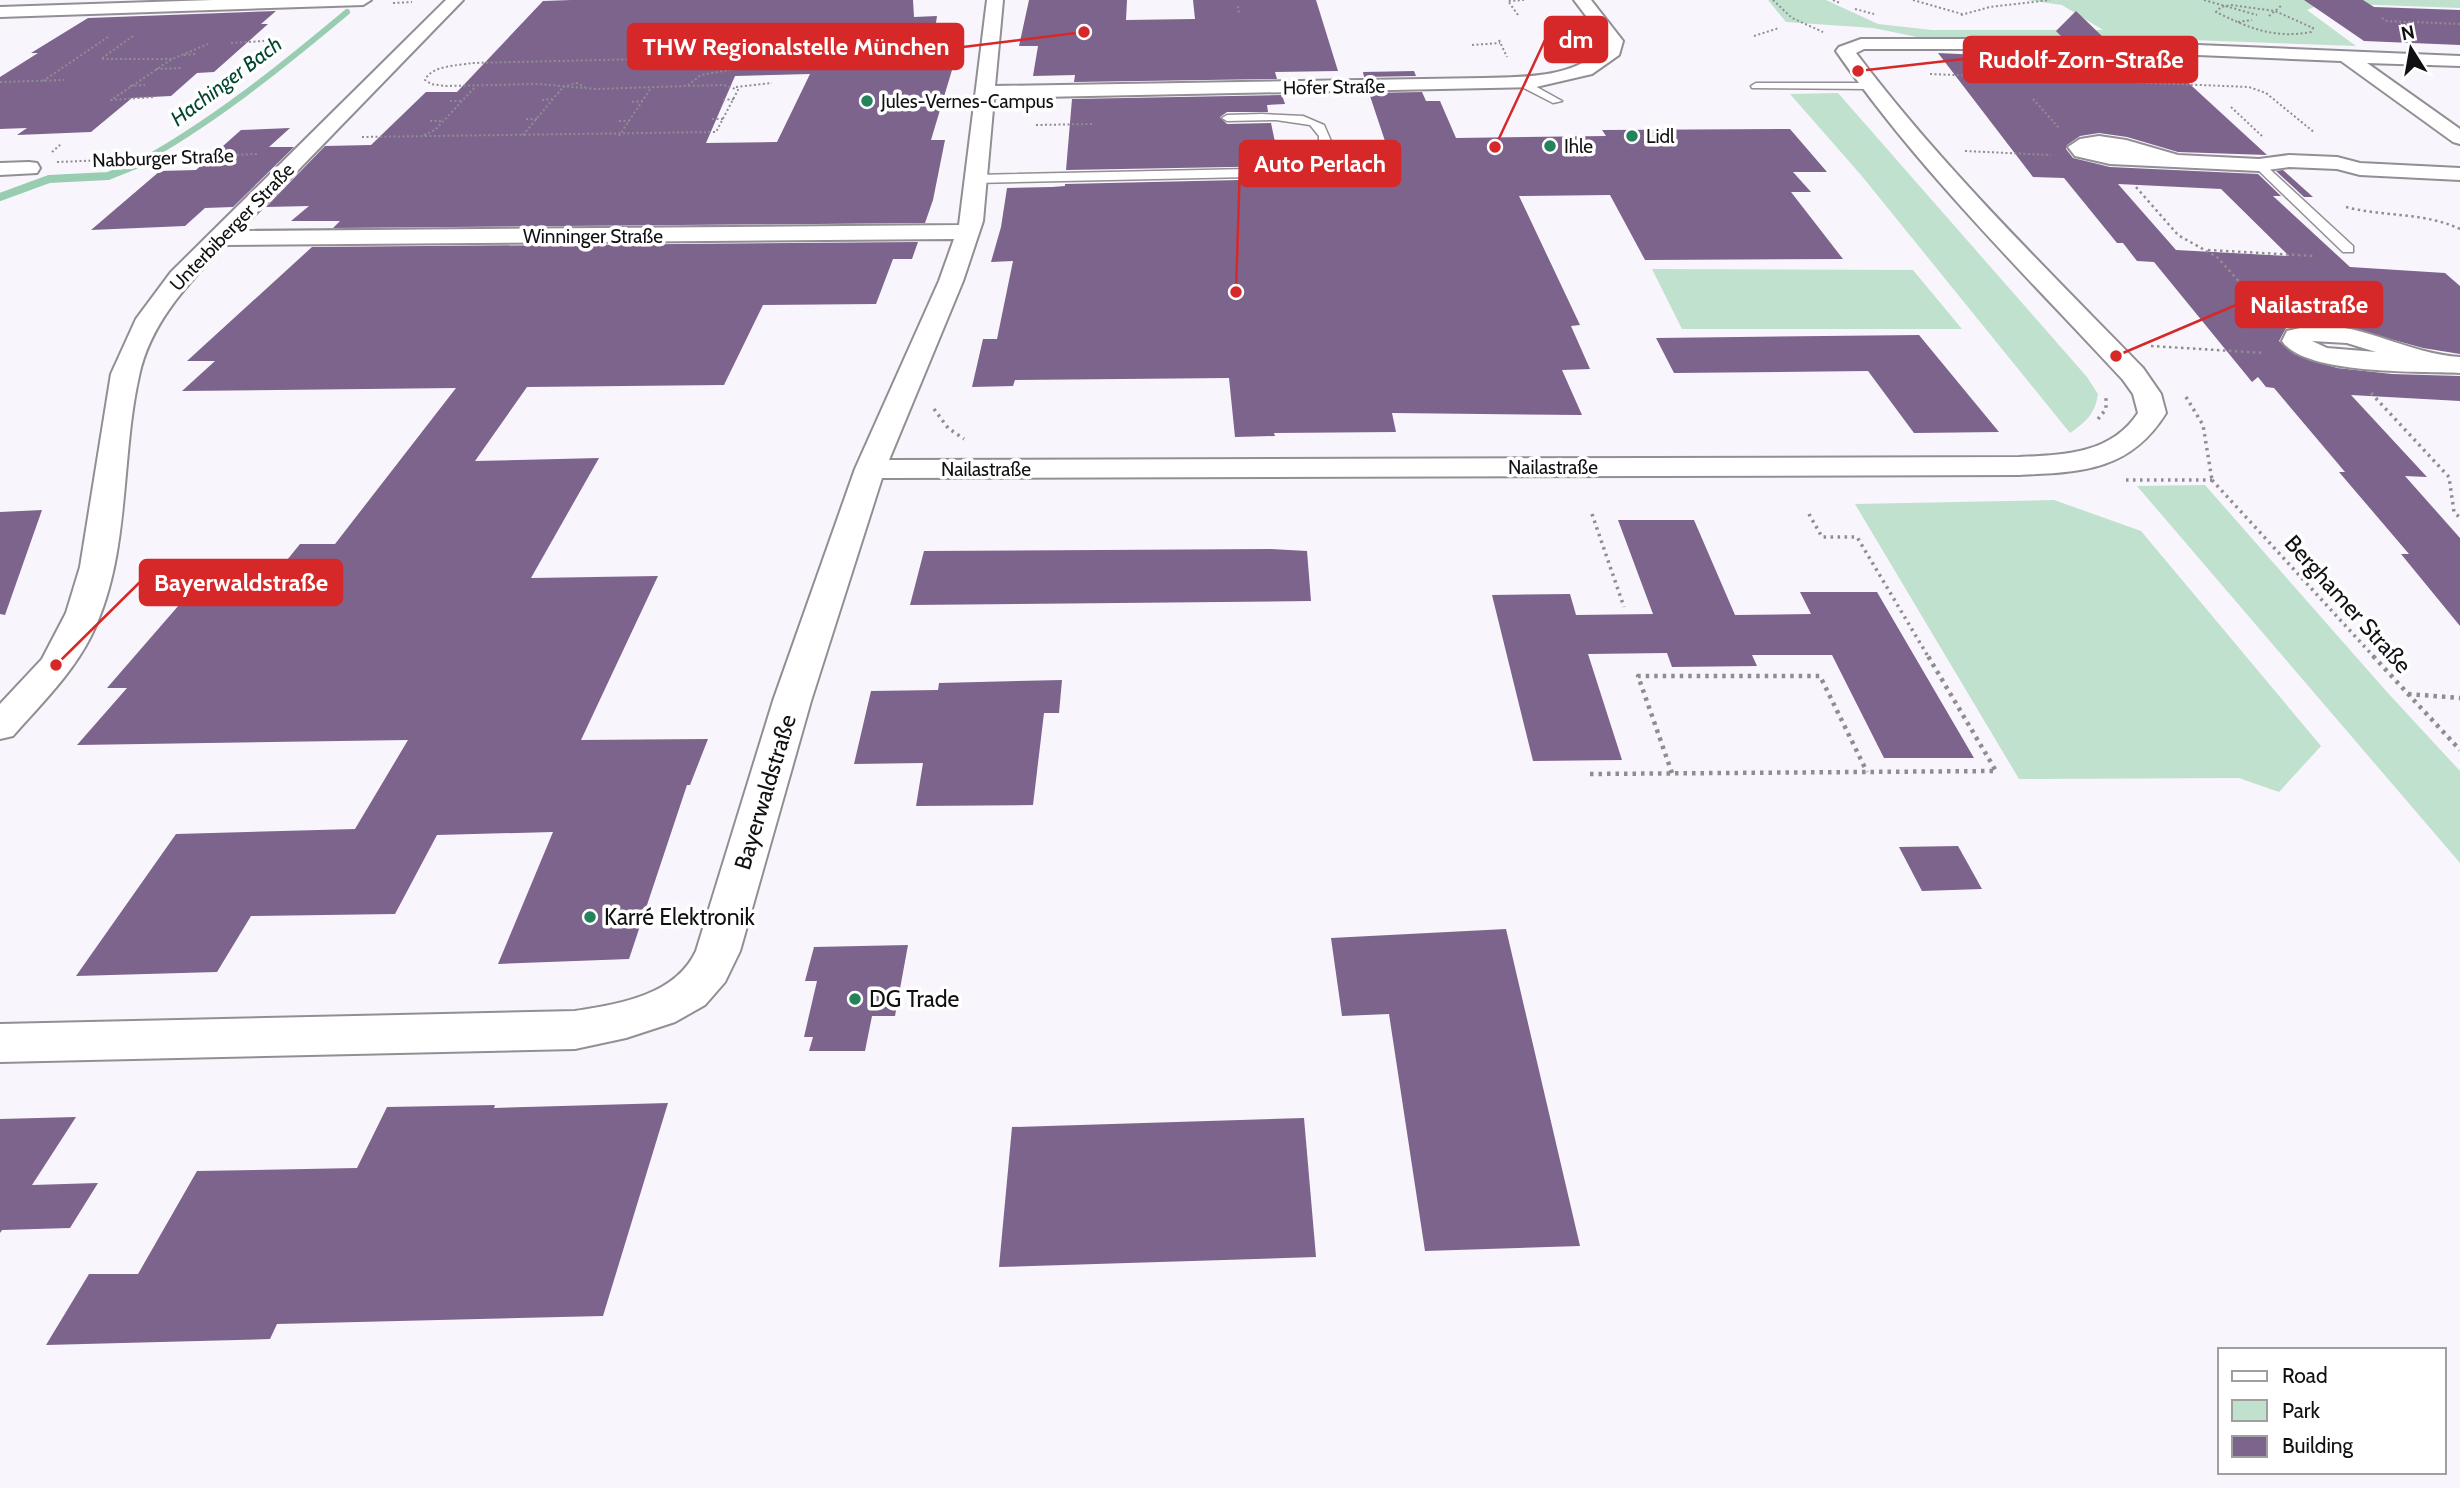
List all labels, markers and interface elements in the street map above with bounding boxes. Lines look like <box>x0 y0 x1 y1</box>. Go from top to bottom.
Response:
north arrow <box>2376 14 2446 84</box>
callout: dm <box>1545 17 1607 62</box>
text: N <box>2399 20 2417 45</box>
callout: THW Regionalstelle München <box>628 24 963 69</box>
text: dm <box>1559 25 1593 54</box>
water label: Hachinger Bach <box>166 31 286 131</box>
text: THW Regionalstelle München <box>643 32 949 61</box>
callout: Rudolf-Zorn-Straße <box>1964 37 2197 82</box>
text: Rudolf-Zorn-Straße <box>1978 45 2184 74</box>
street label: Hofer Straße <box>1283 75 1386 99</box>
place label: Jules-Vernes-Campus <box>880 90 1054 113</box>
marker: Jules-Vernes-Campus <box>859 93 875 109</box>
place label: Lidl <box>1646 125 1675 148</box>
marker: Lidl <box>1624 128 1640 144</box>
place label: Ihle <box>1564 135 1593 158</box>
marker: Ihle <box>1542 138 1558 154</box>
callout: Auto Perlach <box>1240 141 1400 186</box>
street label: Nabburger Straße <box>92 144 234 172</box>
text: Auto Perlach <box>1254 149 1386 178</box>
street label: Unterbiberger Straße <box>165 158 299 296</box>
street label: Winninger Straße <box>523 225 663 248</box>
callout: Nailastraße <box>2236 282 2382 327</box>
text: Nailastraße <box>2250 290 2368 319</box>
street label: Nailastraße <box>1508 456 1598 479</box>
street label: Nailastraße <box>941 458 1031 481</box>
street label: Berghamer Straße <box>2279 529 2417 679</box>
callout: Bayerwaldstraße <box>140 560 342 605</box>
text: Bayerwaldstraße <box>154 568 328 597</box>
street label: Bayerwaldstraße <box>728 711 802 873</box>
place label: Karré Elektronik <box>604 903 755 931</box>
marker: Karré Elektronik <box>582 909 598 925</box>
place label: DG Trade <box>869 985 959 1013</box>
marker: DG Trade <box>847 991 863 1007</box>
legend <box>2218 1348 2446 1474</box>
text: Road <box>2282 1363 2328 1388</box>
text: Park <box>2282 1398 2320 1423</box>
text: Building <box>2282 1433 2354 1458</box>

